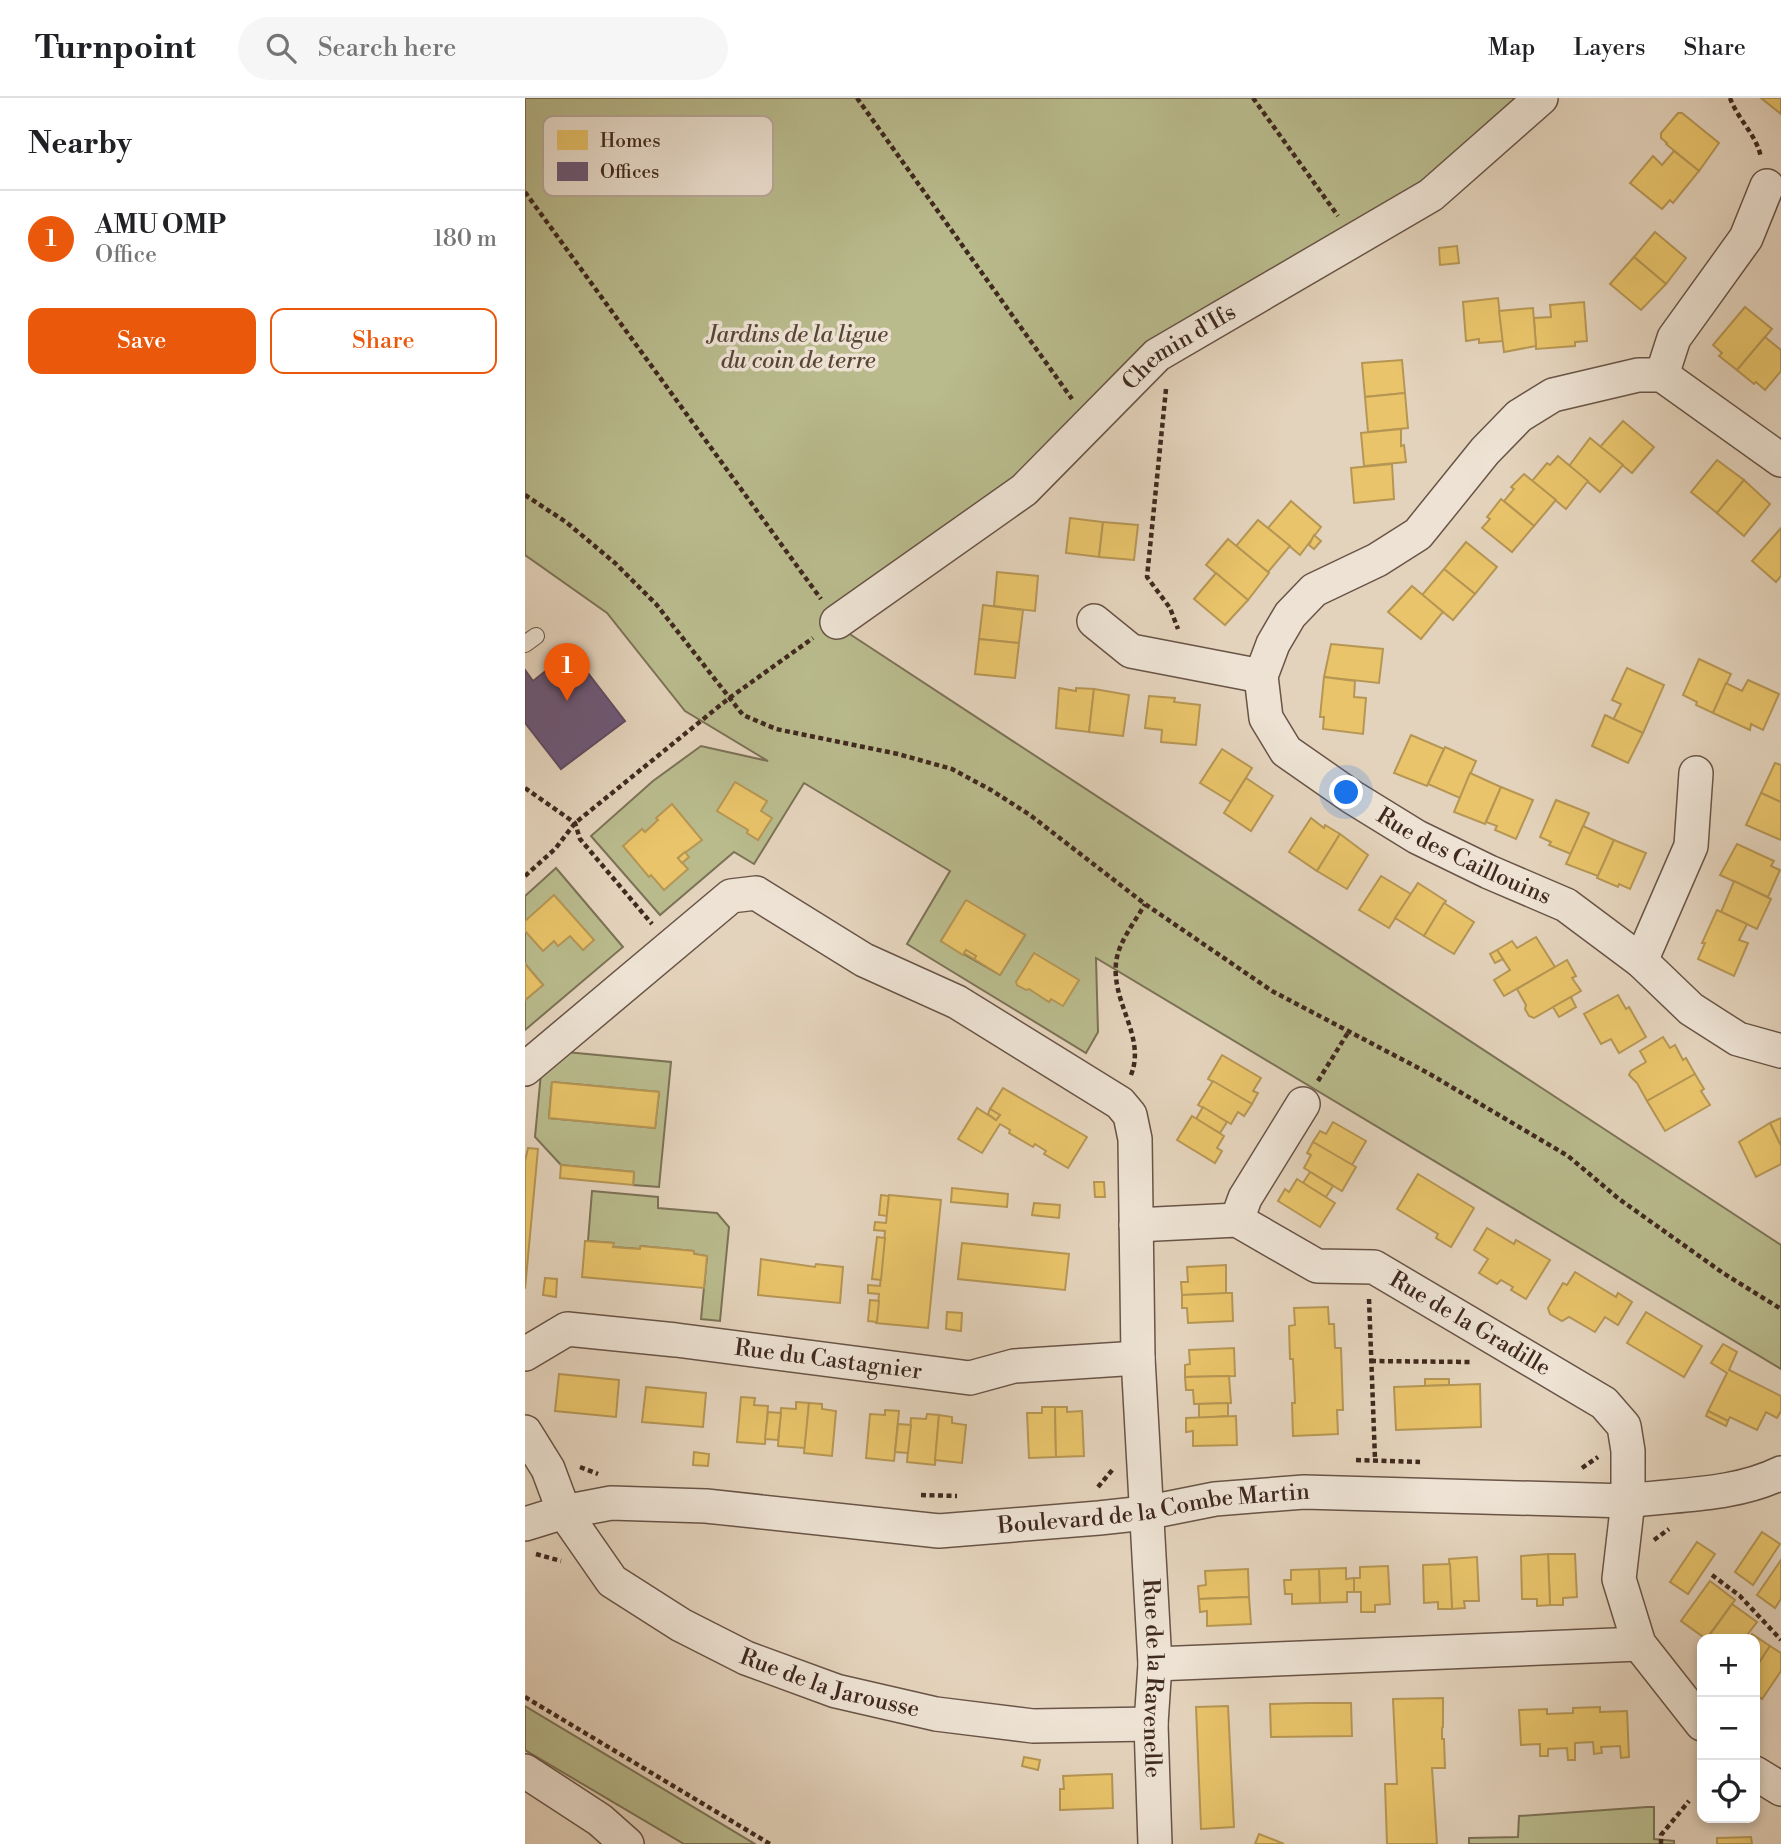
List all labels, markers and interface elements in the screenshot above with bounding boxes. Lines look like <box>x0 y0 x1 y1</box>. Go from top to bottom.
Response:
search box <box>238 17 728 80</box>
text: Turnpoint <box>35 28 196 69</box>
icon: search <box>262 29 300 67</box>
text: Search here <box>318 32 456 64</box>
text: Map <box>1488 33 1535 63</box>
text: Layers <box>1573 33 1645 63</box>
text: Share <box>1683 33 1746 63</box>
legend <box>543 116 773 196</box>
text: Nearby <box>28 125 132 163</box>
text: Homes <box>600 129 660 153</box>
text: Offices <box>600 160 659 184</box>
text: AMU OMP <box>95 209 226 241</box>
text: 1 <box>45 225 57 253</box>
text: 180 m <box>433 225 497 253</box>
text: Office <box>95 241 157 269</box>
street label: Chemin d'Ifs <box>1116 298 1241 396</box>
button: Save <box>28 308 256 374</box>
button: Share <box>270 308 497 374</box>
park label: Jardins de la ligue du coin de terre <box>705 321 888 375</box>
pin: 1 <box>544 643 590 701</box>
your location <box>1329 775 1363 809</box>
street label: Rue des Caillouins <box>1371 802 1555 911</box>
street label: Rue de la Gradille <box>1384 1265 1556 1382</box>
street label: Rue du Castagnier <box>733 1334 924 1386</box>
street label: Boulevard de la Combe Martin <box>995 1478 1311 1540</box>
street label: Rue de la Ravenelle <box>1136 1578 1169 1778</box>
map controls <box>1697 1634 1760 1823</box>
button: + <box>1697 1634 1760 1697</box>
street label: Rue de la Jarousse <box>736 1643 922 1724</box>
button: − <box>1697 1697 1760 1760</box>
button: locate <box>1697 1760 1760 1823</box>

